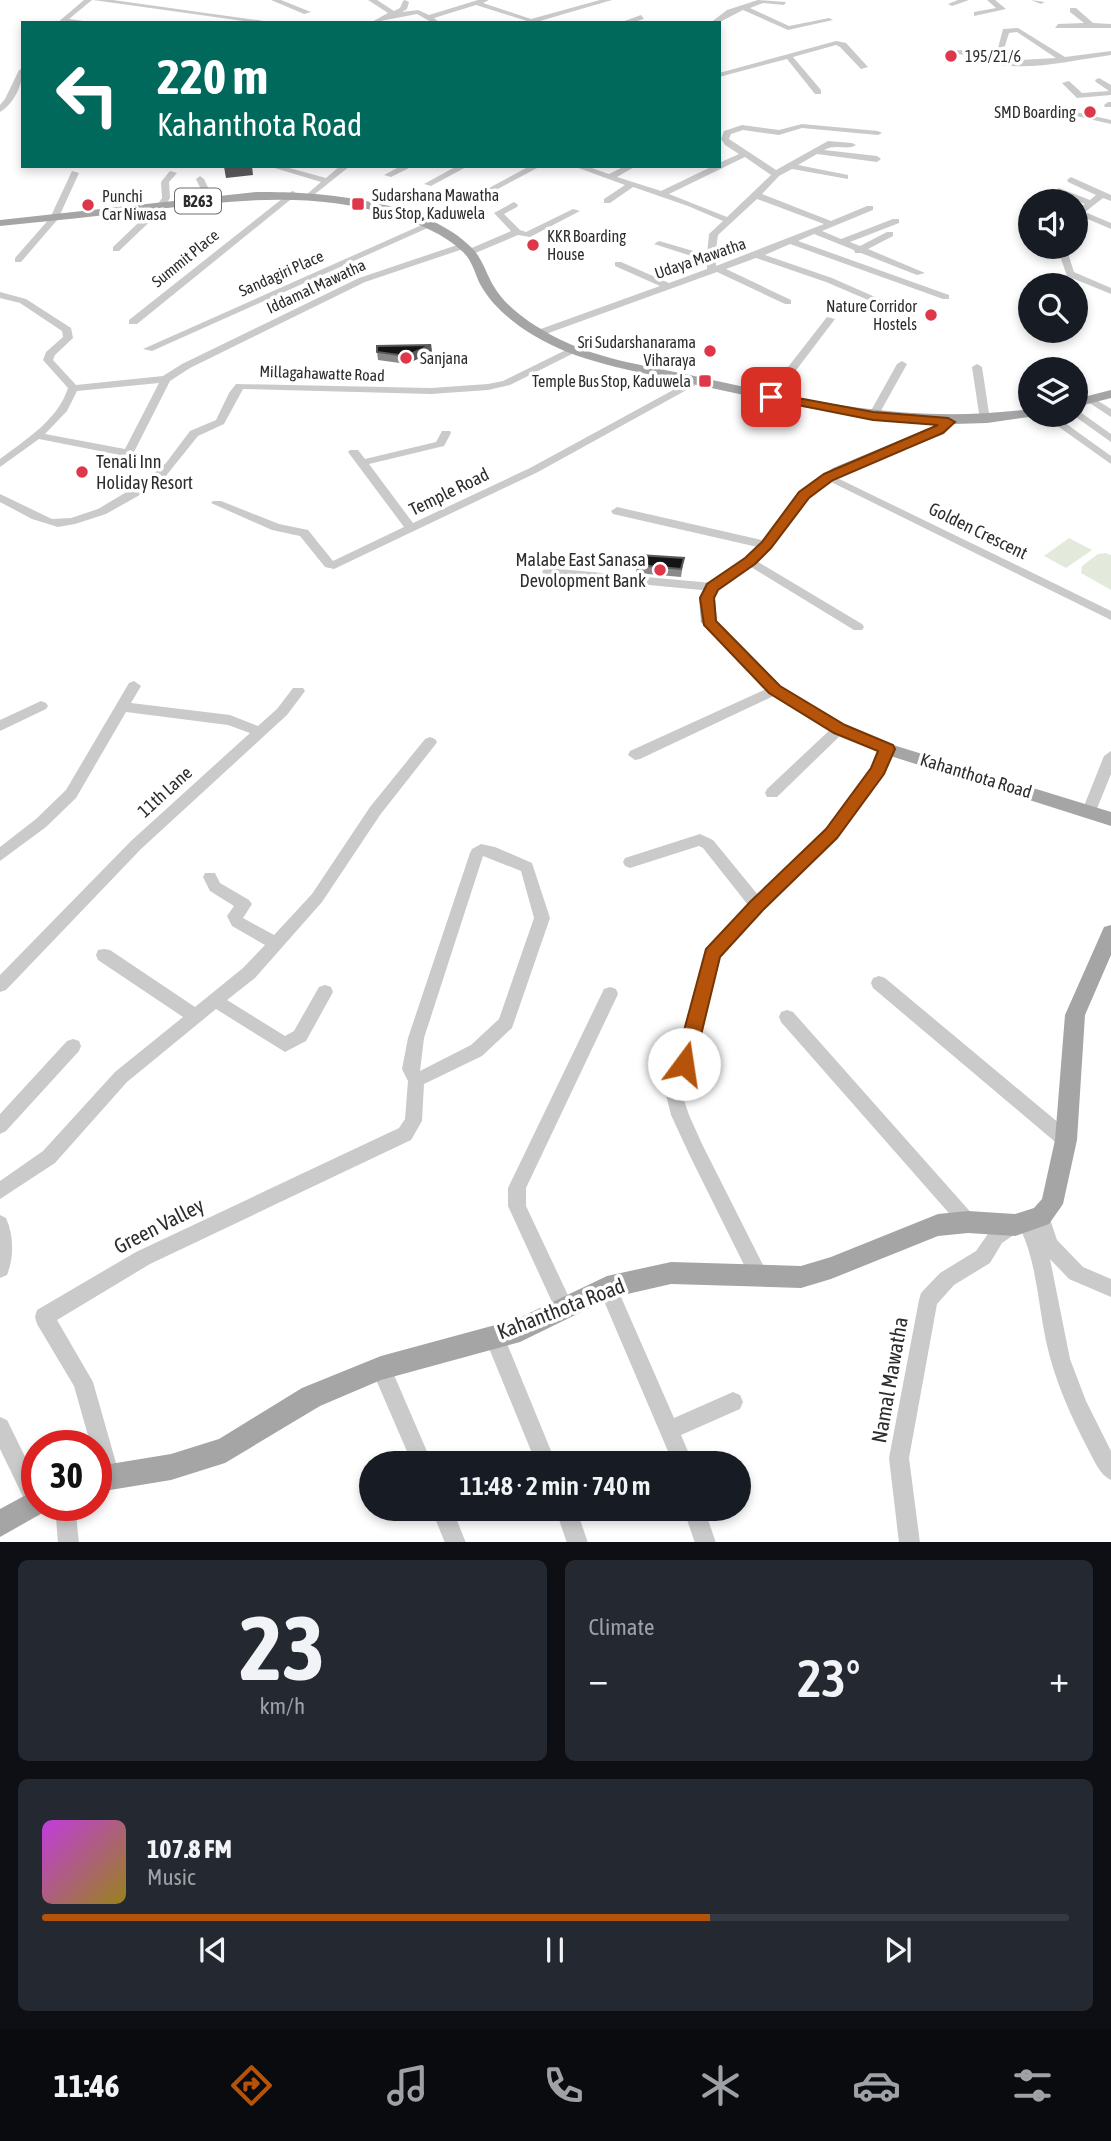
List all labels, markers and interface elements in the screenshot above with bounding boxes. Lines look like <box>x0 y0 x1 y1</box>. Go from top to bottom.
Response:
place label: 195/21/6 <box>965 47 1021 65</box>
text: 220 m <box>157 48 268 104</box>
marker: 195/21/6 <box>943 48 959 64</box>
icon: left <box>42 49 133 140</box>
place label: SMD Boarding <box>994 103 1076 122</box>
marker: SMD Boarding <box>1082 104 1098 120</box>
text: Kahanthota Road <box>157 106 362 143</box>
place label: Sudarshana Mawatha Bus Stop, Kaduwela <box>372 186 499 223</box>
place label: Punchi Car Niwasa <box>102 187 167 223</box>
road number: B263 <box>175 188 221 214</box>
map controls <box>1018 189 1088 427</box>
button: sound <box>1018 189 1088 259</box>
marker: Sudarshana Mawatha Bus Stop, Kaduwela <box>350 196 366 212</box>
marker: Punchi Car Niwasa <box>80 197 96 213</box>
street label: Summit Place <box>148 226 222 290</box>
place label: KKR Boarding House <box>547 227 626 263</box>
street label: Udaya Mawatha <box>652 234 748 283</box>
marker: KKR Boarding House <box>525 237 541 253</box>
street label: Sandagiri Place <box>236 246 327 301</box>
street label: Iddamal Mawatha <box>264 255 368 317</box>
button: search <box>1018 273 1088 343</box>
place label: Nature Corridor Hostels <box>826 297 917 333</box>
marker: Nature Corridor Hostels <box>923 307 939 323</box>
place label: Sri Sudarshanarama Viharaya <box>578 333 696 370</box>
marker: Sri Sudarshanarama Viharaya <box>702 343 718 359</box>
place label: Sanjana <box>420 349 468 368</box>
marker: Sanjana <box>398 350 414 366</box>
button: layers <box>1018 357 1088 427</box>
street label: Millagahawatte Road <box>259 362 385 385</box>
pin <box>741 367 801 427</box>
place label: Temple Bus Stop, Kaduwela <box>532 372 691 391</box>
marker: Temple Bus Stop, Kaduwela <box>697 373 713 389</box>
icon: arrive <box>752 378 790 416</box>
place label: Tenali Inn Holiday Resort <box>96 451 193 493</box>
street label: Temple Road <box>405 463 492 520</box>
marker: Tenali Inn Holiday Resort <box>74 464 90 480</box>
street label: Golden Crescent <box>925 498 1031 563</box>
place label: Malabe East Sanasa Devolopment Bank <box>515 549 646 591</box>
marker: Malabe East Sanasa Devolopment Bank <box>652 562 668 578</box>
street label: Kahanthota Road <box>918 749 1034 802</box>
street label: 11th Lane <box>133 762 196 821</box>
position arrow <box>647 1027 721 1101</box>
street label: Green Valley <box>110 1192 208 1258</box>
street label: Kahanthota Road <box>493 1273 628 1343</box>
street label: Namal Mawatha <box>866 1315 912 1445</box>
speed limit sign: 30 <box>21 1430 112 1521</box>
text: 11:48 · 2 min · 740 m <box>460 1471 650 1501</box>
text: 23 <box>239 1595 325 1699</box>
text: Climate <box>589 1614 654 1640</box>
text: 23° <box>797 1648 860 1708</box>
text: − <box>589 1657 608 1700</box>
text: + <box>1049 1657 1069 1700</box>
text: km/h <box>259 1693 305 1719</box>
text: 107.8 FM <box>147 1834 232 1864</box>
text: Music <box>147 1864 195 1890</box>
icon: previous <box>194 1931 232 1969</box>
icon: pause <box>536 1931 574 1969</box>
icon: next <box>879 1931 917 1969</box>
icon: directions <box>227 2061 276 2110</box>
icon: music <box>383 2061 432 2110</box>
icon: phone <box>539 2061 588 2110</box>
icon: climate <box>696 2061 745 2110</box>
icon: car <box>852 2061 901 2110</box>
icon: filters <box>1008 2061 1057 2110</box>
text: 11:46 <box>54 2067 120 2104</box>

